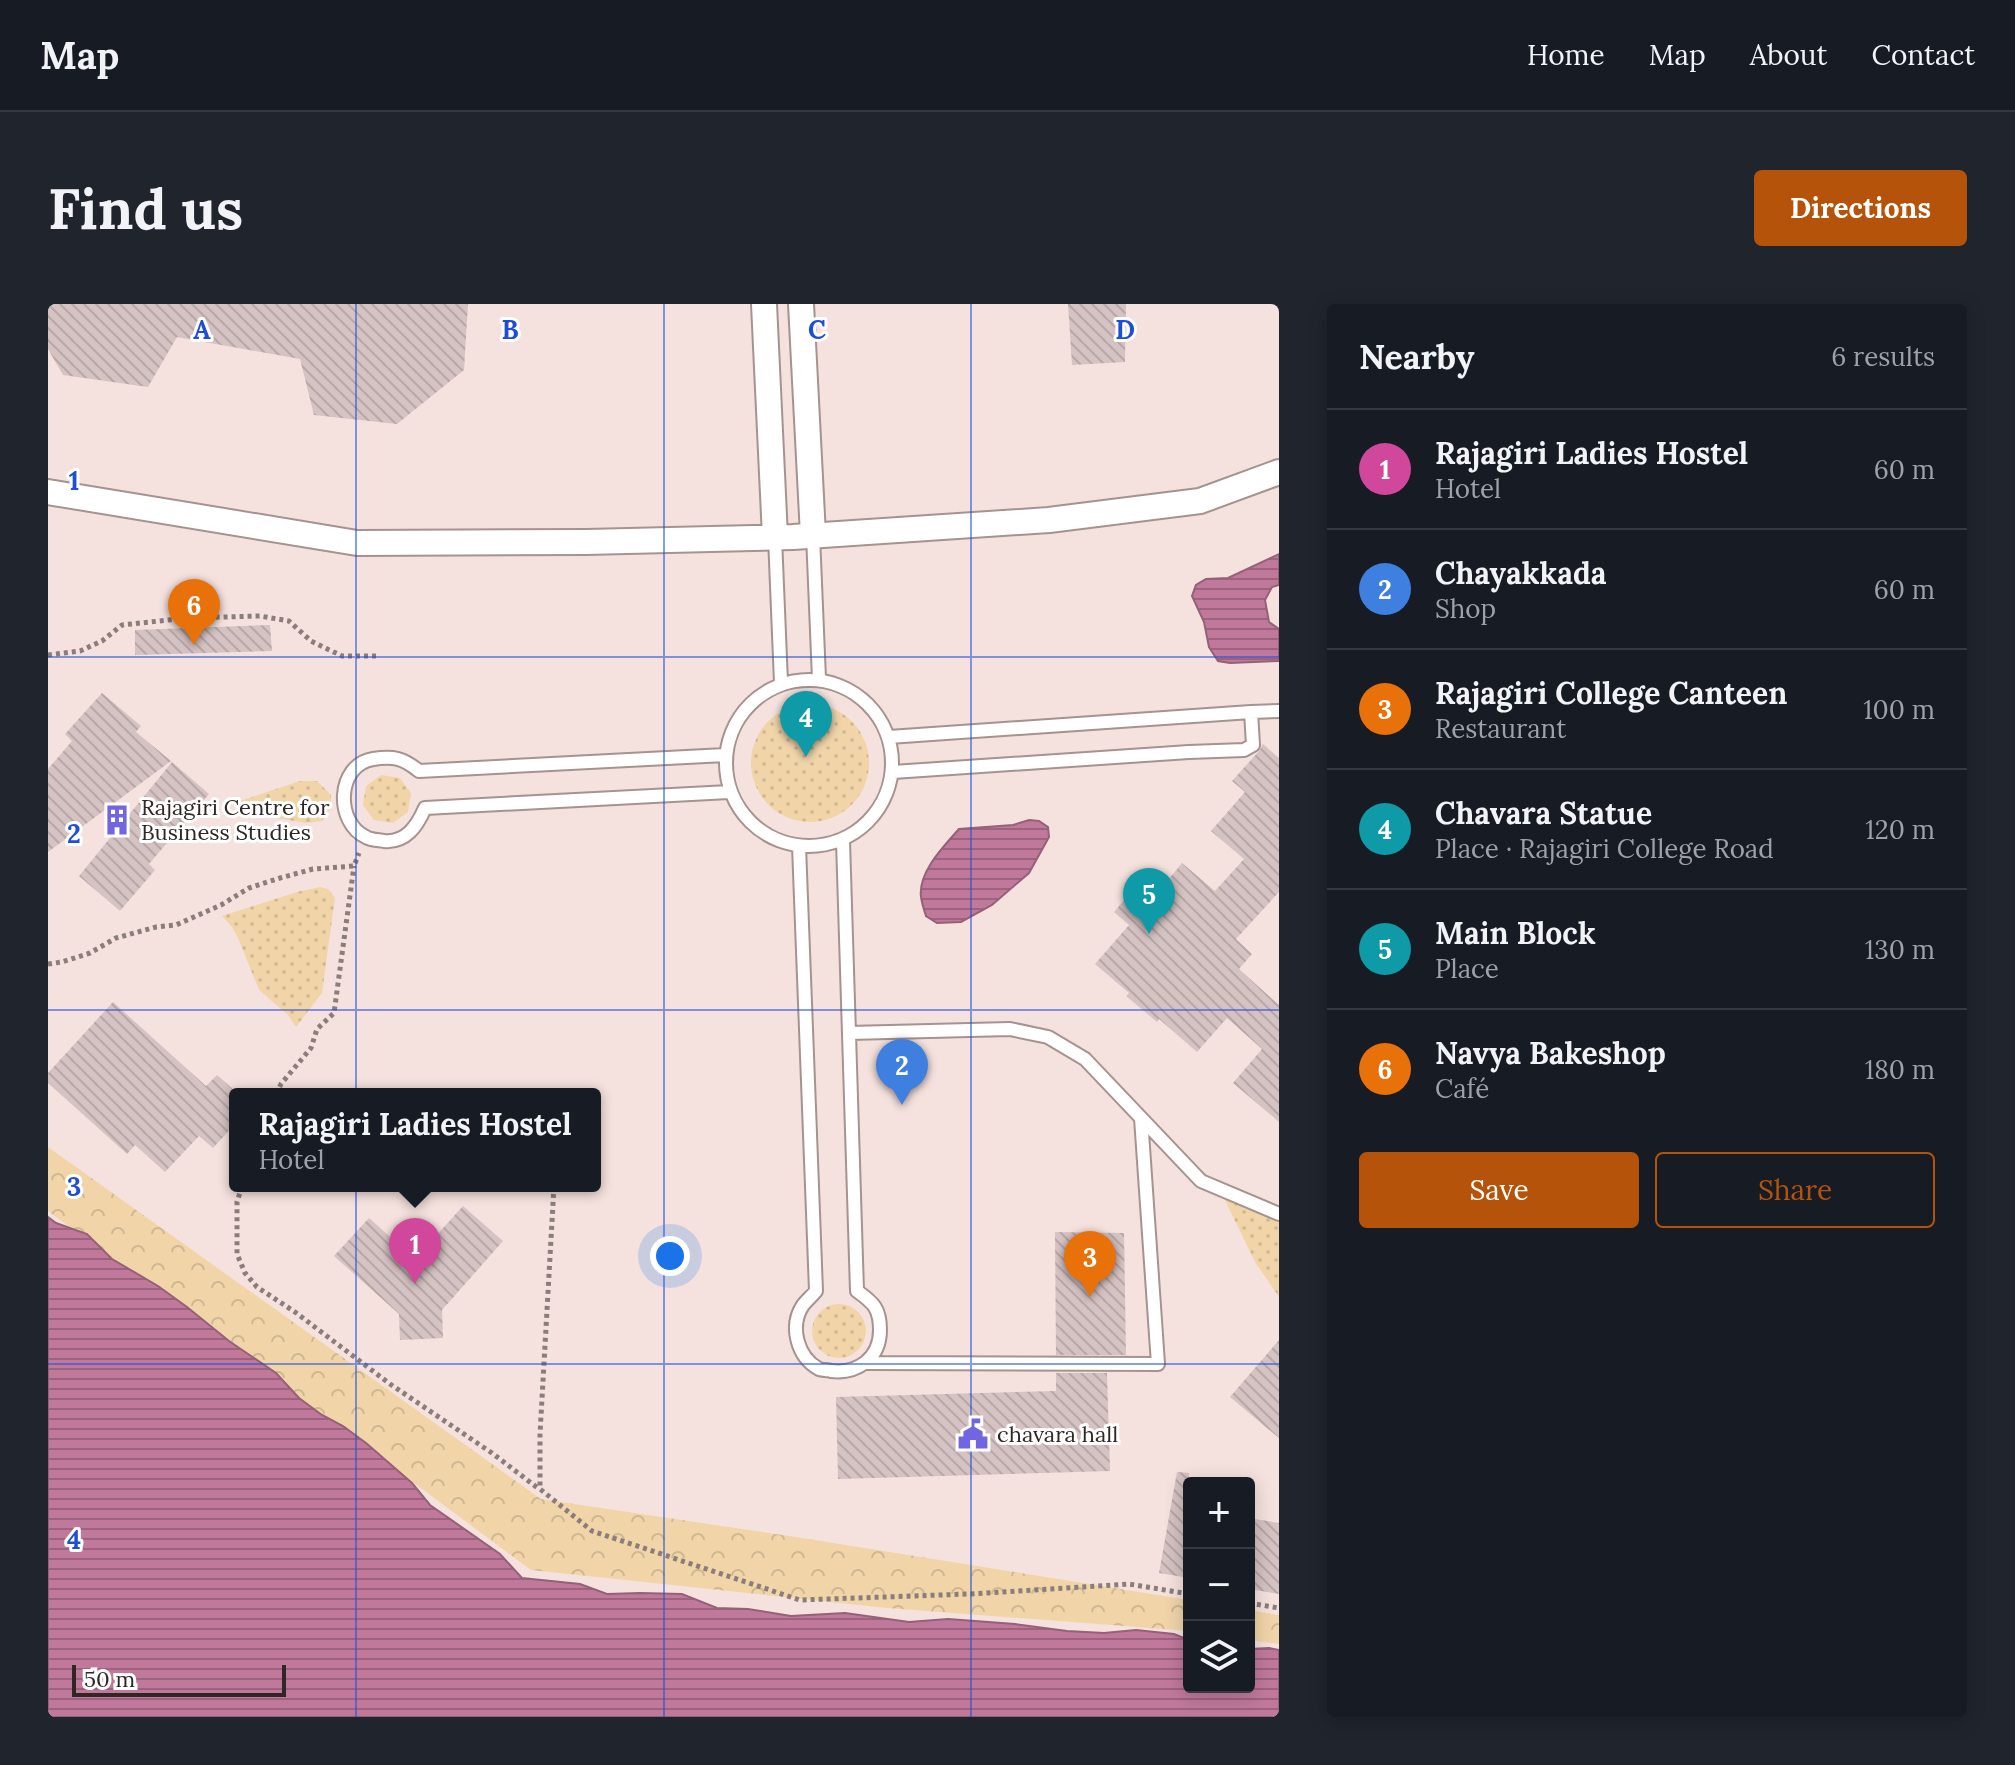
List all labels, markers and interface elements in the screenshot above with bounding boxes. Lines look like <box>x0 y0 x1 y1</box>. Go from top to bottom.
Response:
text: Map <box>40 31 119 79</box>
text: Home <box>1527 37 1605 73</box>
text: Map <box>1649 37 1706 73</box>
text: About <box>1750 37 1827 73</box>
text: Contact <box>1871 37 1975 73</box>
button: Directions <box>1754 170 1967 246</box>
text: Find us <box>48 173 243 244</box>
text: A <box>193 313 211 346</box>
text: B <box>501 313 519 346</box>
text: C <box>808 313 826 346</box>
text: D <box>1115 313 1135 346</box>
text: Nearby <box>1359 335 1475 378</box>
text: 6 results <box>1831 340 1935 373</box>
text: Rajagiri Ladies Hostel <box>1435 434 1748 472</box>
text: 1 <box>1380 453 1390 486</box>
text: 60 m <box>1874 453 1935 486</box>
text: 1 <box>69 464 79 497</box>
text: Hotel <box>1435 472 1501 505</box>
text: Chayakkada <box>1435 554 1607 592</box>
text: 2 <box>1378 573 1392 606</box>
text: 60 m <box>1874 573 1935 606</box>
pin: 6 <box>168 579 220 645</box>
text: Shop <box>1435 592 1496 625</box>
text: Rajagiri College Canteen <box>1435 674 1787 712</box>
pin: 4 <box>780 691 832 757</box>
text: 3 <box>1378 693 1392 726</box>
text: 100 m <box>1863 693 1935 726</box>
text: Restaurant <box>1435 712 1566 745</box>
place label: Rajagiri Centre for Business Studies <box>141 793 330 846</box>
text: Chavara Statue <box>1435 794 1652 832</box>
building icon: Rajagiri Centre for Business Studies <box>100 803 134 837</box>
text: 4 <box>1378 813 1392 846</box>
text: 120 m <box>1865 813 1935 846</box>
text: 2 <box>67 817 81 850</box>
text: Place · Rajagiri College Road <box>1435 832 1774 865</box>
pin: 5 <box>1123 868 1175 934</box>
text: Main Block <box>1435 914 1596 952</box>
text: 5 <box>1378 933 1392 966</box>
text: 130 m <box>1865 933 1935 966</box>
text: Place <box>1435 952 1499 985</box>
text: Navya Bakeshop <box>1435 1034 1666 1072</box>
pin: 2 <box>876 1039 928 1105</box>
text: 6 <box>1378 1053 1392 1086</box>
text: 180 m <box>1865 1053 1935 1086</box>
text: Café <box>1435 1072 1489 1105</box>
popup <box>229 1088 601 1192</box>
text: Rajagiri Ladies Hostel <box>258 1105 572 1143</box>
text: Hotel <box>258 1143 325 1176</box>
button: Save <box>1359 1152 1639 1228</box>
button: Share <box>1655 1152 1935 1228</box>
text: 3 <box>67 1170 81 1203</box>
pin: 1 <box>389 1218 441 1284</box>
pin: 3 <box>1064 1231 1116 1297</box>
your location <box>650 1236 690 1276</box>
public building icon: chavara hall <box>956 1417 990 1451</box>
place label: chavara hall <box>997 1420 1118 1448</box>
map controls <box>1183 1477 1255 1693</box>
button: + <box>1183 1477 1255 1549</box>
text: 4 <box>67 1523 81 1556</box>
button: − <box>1183 1549 1255 1621</box>
button: layers <box>1183 1621 1255 1693</box>
scale bar <box>72 1661 286 1697</box>
text: 50 m <box>84 1665 135 1693</box>

